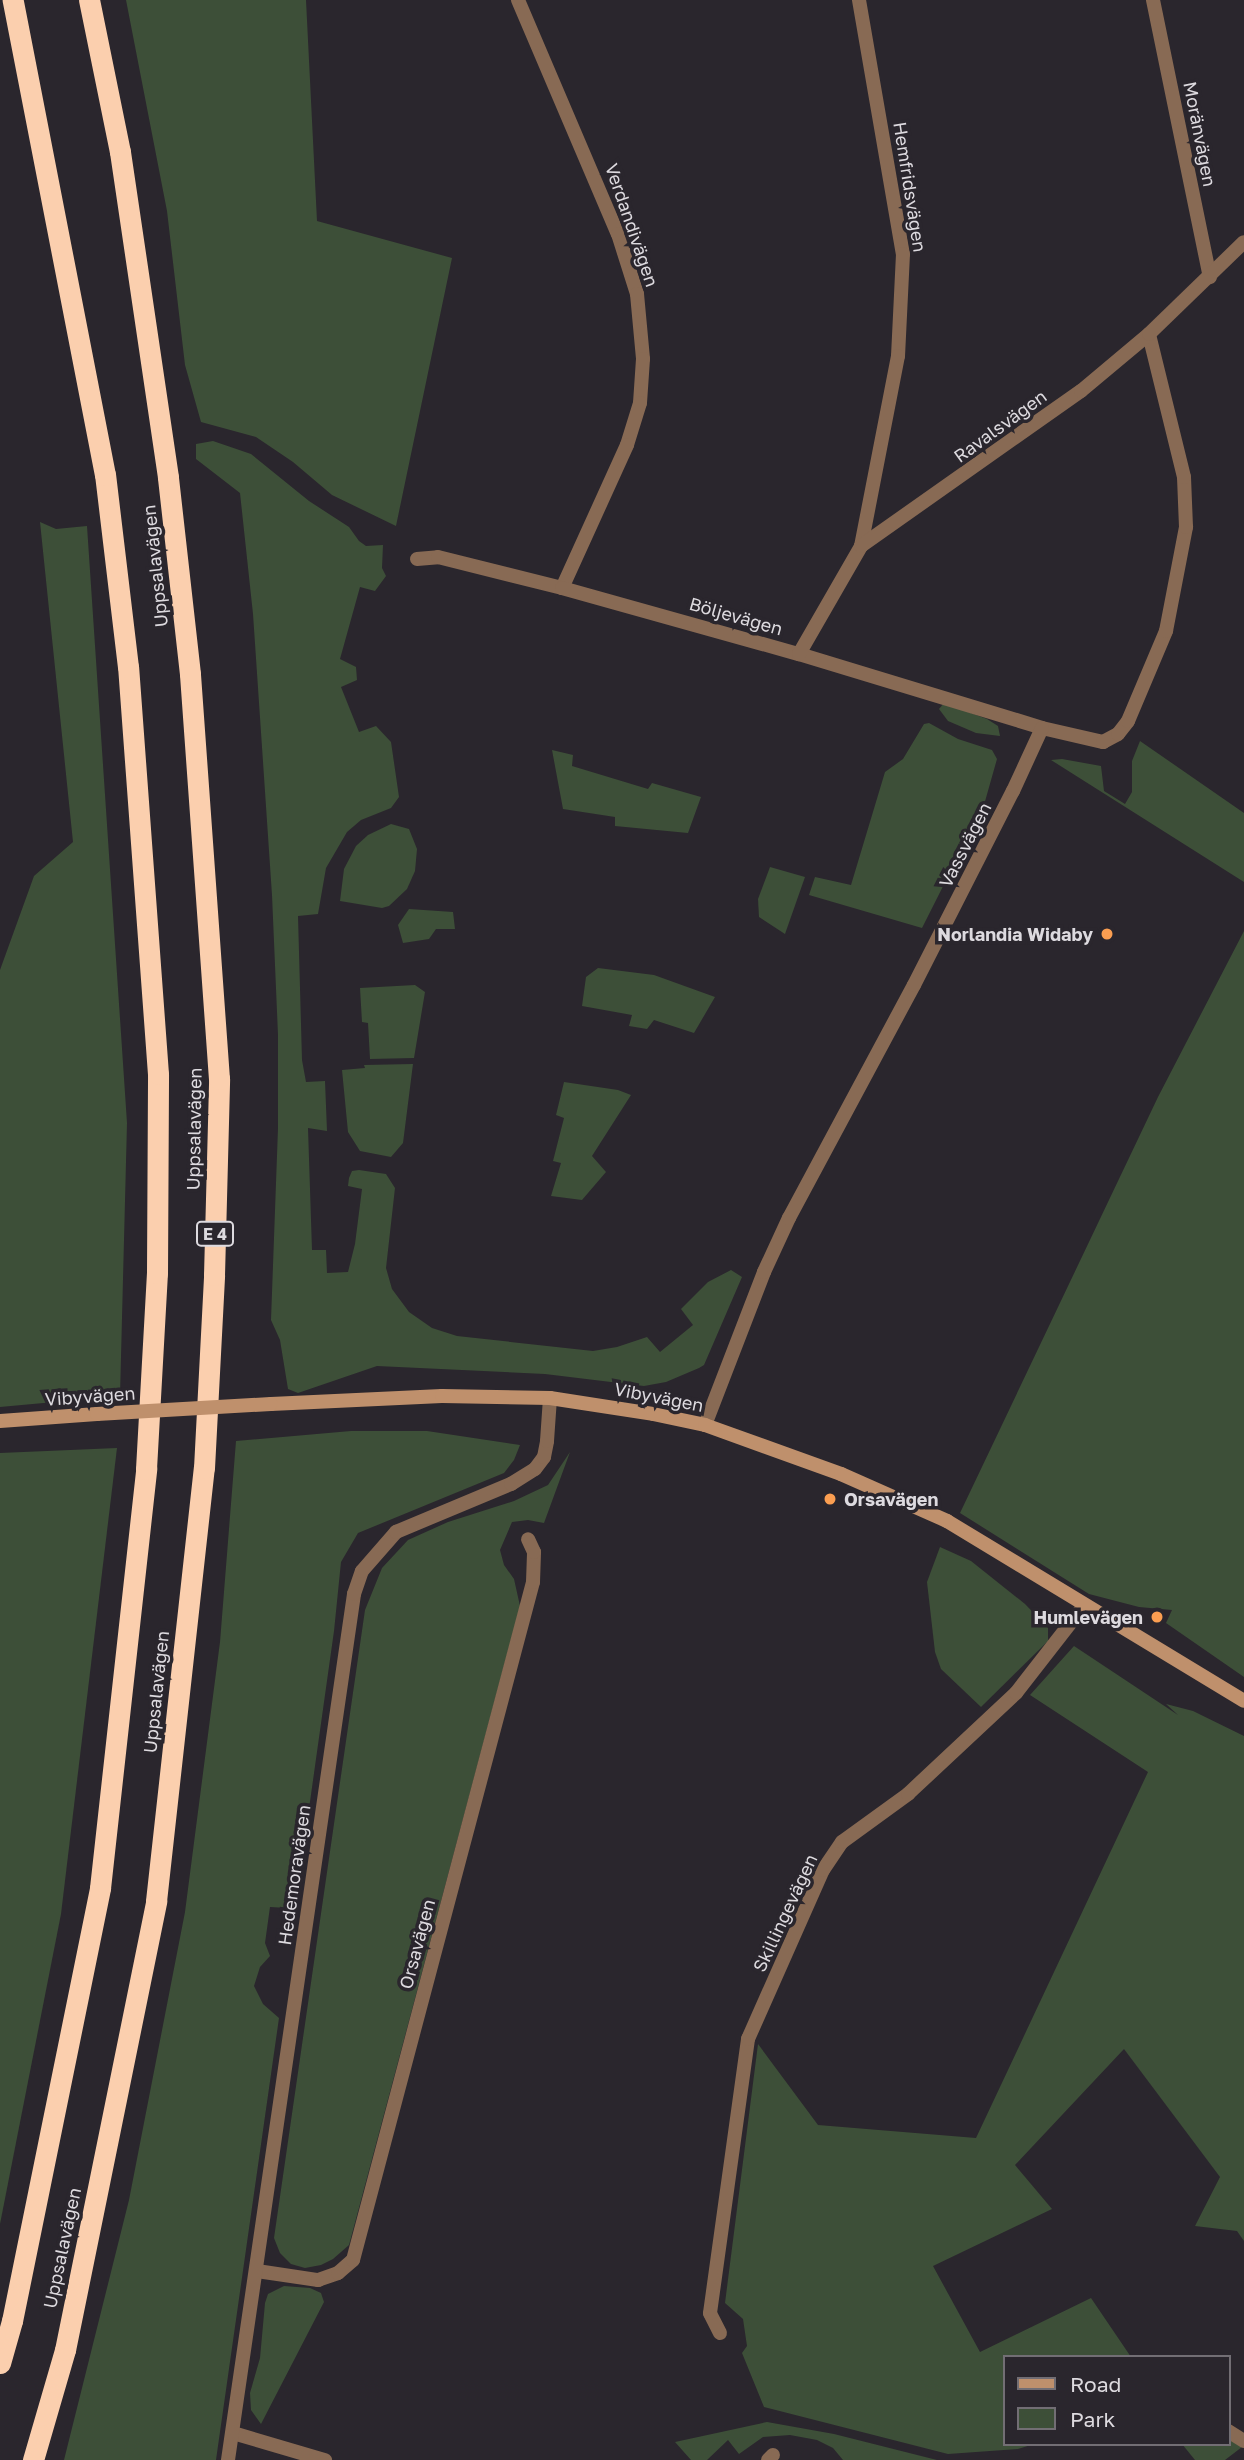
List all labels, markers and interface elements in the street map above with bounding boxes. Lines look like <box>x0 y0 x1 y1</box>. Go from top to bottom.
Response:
street label: Moränvägen <box>1179 80 1221 188</box>
street label: Hemfridsvägen <box>889 120 931 254</box>
street label: Verdandivägen <box>601 161 663 289</box>
street label: Ravalsvägen <box>949 385 1051 467</box>
street label: Uppsalavägen <box>138 504 172 628</box>
street label: Böljevägen <box>687 592 785 640</box>
street label: Vassvägen <box>934 799 996 891</box>
place label: Norlandia Widaby <box>937 923 1093 945</box>
marker: Norlandia Widaby <box>1099 926 1115 942</box>
street label: Uppsalavägen <box>182 1067 206 1191</box>
road number: E 4 <box>196 1222 234 1246</box>
street label: Vibyvägen <box>612 1378 706 1416</box>
street label: Vibyvägen <box>44 1382 136 1410</box>
place label: Orsavägen <box>844 1488 938 1510</box>
marker: Orsavägen <box>822 1491 838 1507</box>
place label: Humlevägen <box>1033 1606 1143 1628</box>
marker: Humlevägen <box>1149 1609 1165 1625</box>
street label: Uppsalavägen <box>139 1630 173 1754</box>
street label: Hedemoravägen <box>273 1803 315 1947</box>
street label: Skillingevägen <box>748 1851 822 1975</box>
street label: Orsavägen <box>395 1897 439 1991</box>
street label: Uppsalavägen <box>39 2186 85 2310</box>
legend <box>1002 2355 1230 2446</box>
text: Road <box>1070 2371 1121 2397</box>
text: Park <box>1070 2406 1115 2432</box>

